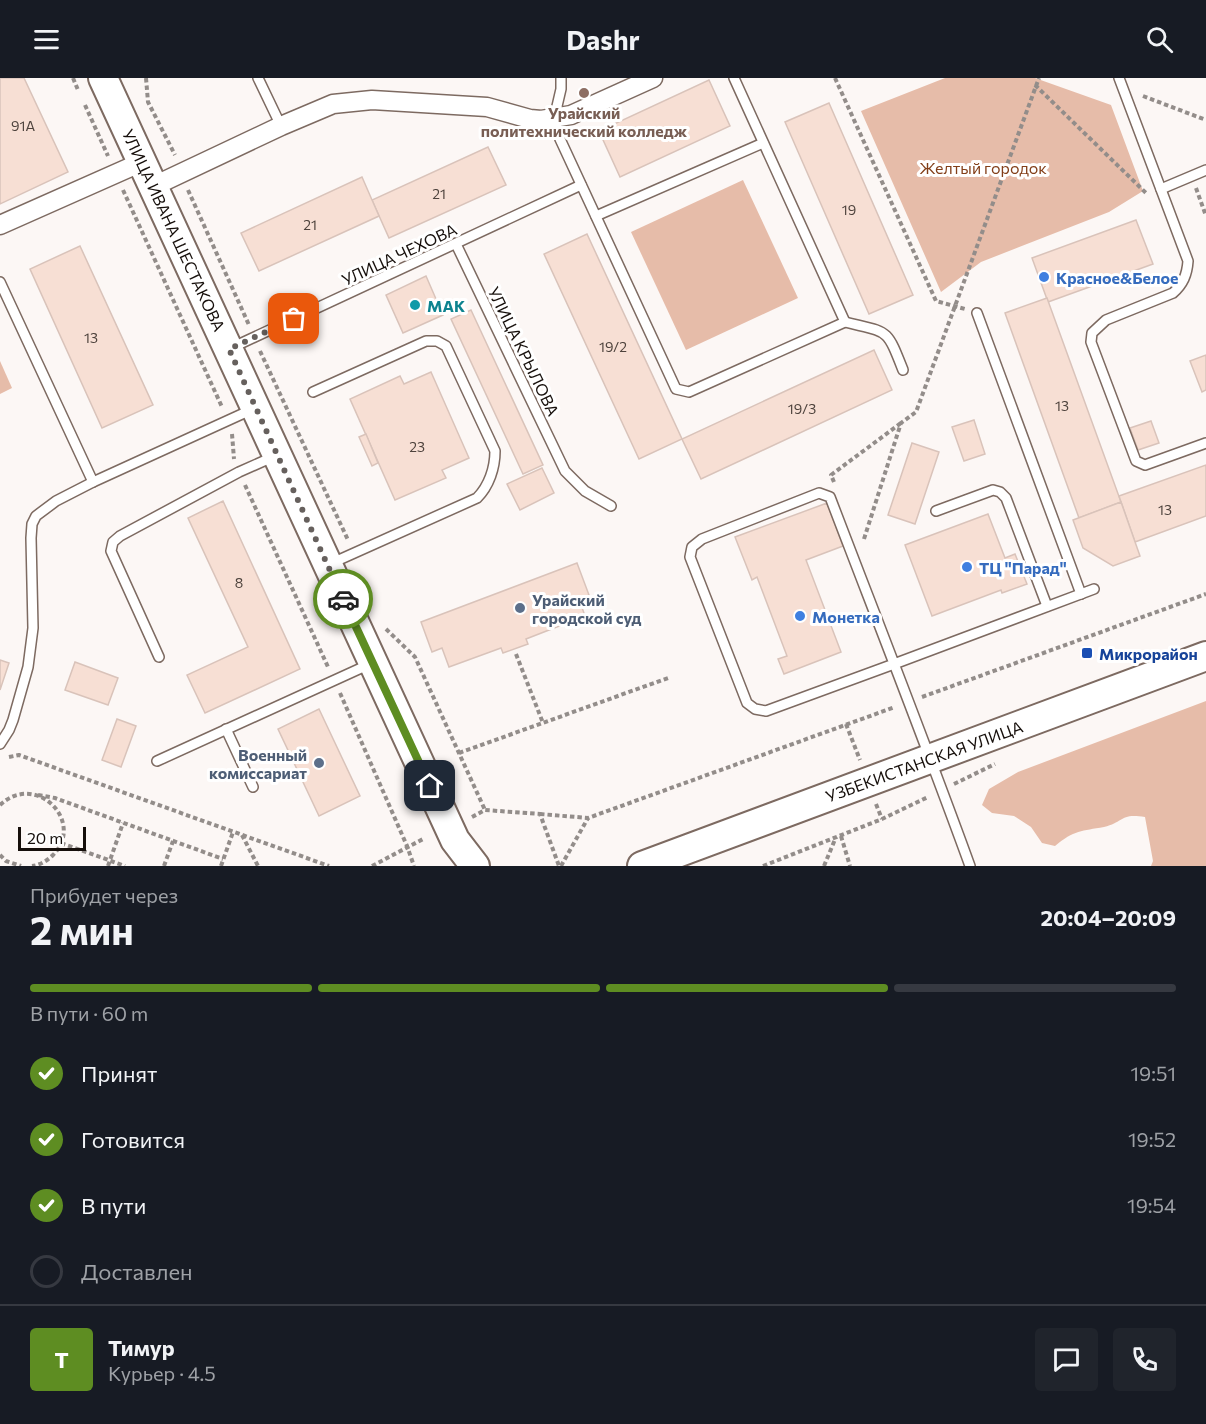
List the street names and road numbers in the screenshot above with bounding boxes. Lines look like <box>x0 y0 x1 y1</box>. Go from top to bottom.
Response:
street label: УЛИЦА ИВАНА ШЕСТАКОВА <box>119 126 229 334</box>
street label: УЛИЦА ЧЕХОВА <box>338 219 460 289</box>
street label: УЛИЦА КРЫЛОВА <box>485 283 563 419</box>
street label: УЗБЕКИСТАНСКАЯ УЛИЦА <box>823 716 1025 806</box>

